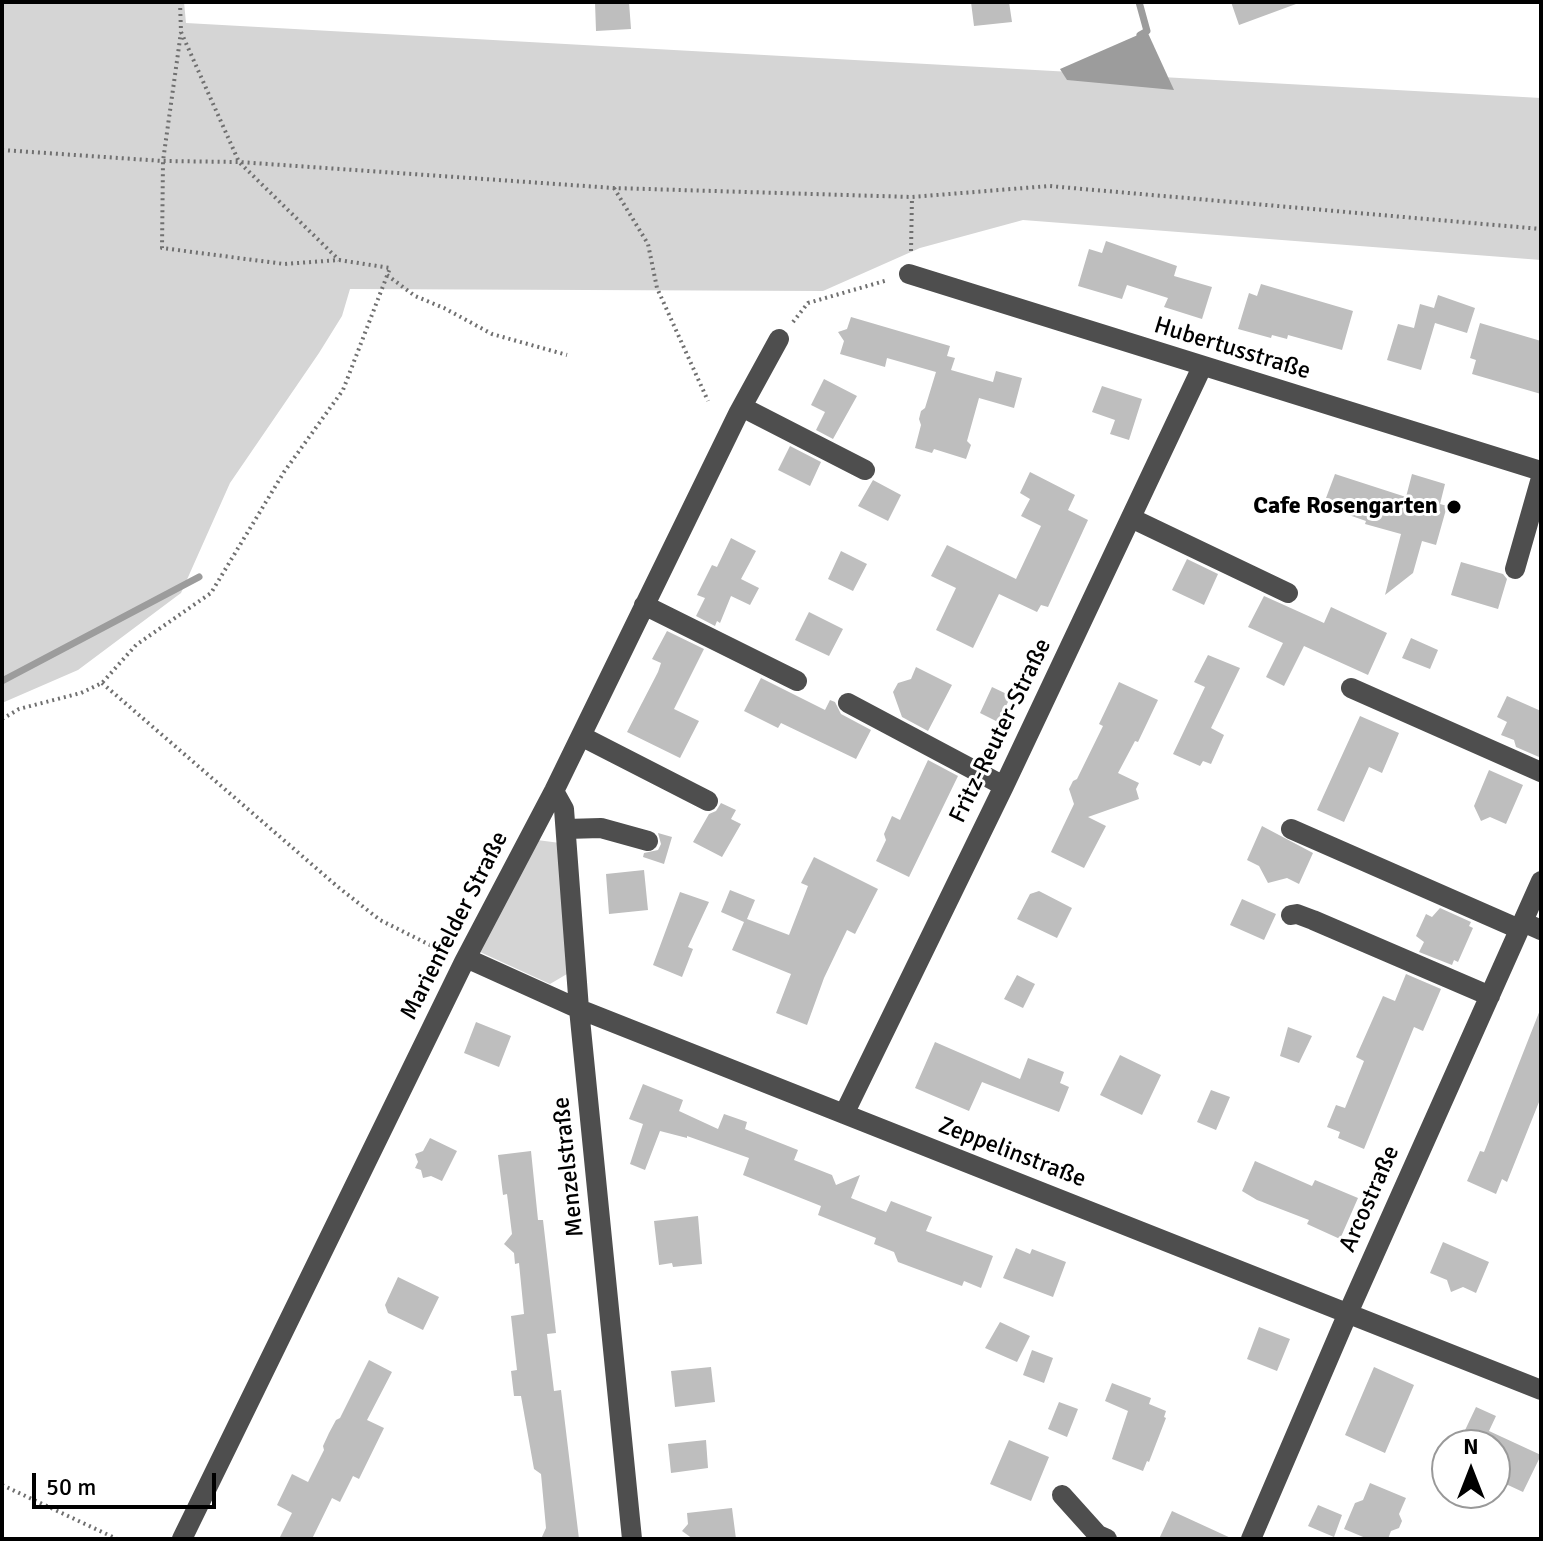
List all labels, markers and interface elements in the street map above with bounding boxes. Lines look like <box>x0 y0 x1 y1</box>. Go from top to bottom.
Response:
street label: Hubertusstraße <box>1150 312 1314 386</box>
place label: Cafe Rosengarten <box>1253 493 1438 521</box>
marker: Cafe Rosengarten <box>1445 498 1463 516</box>
street label: Fritz-Reuter-Straße <box>944 634 1058 828</box>
street label: Marienfelder Straße <box>395 827 515 1025</box>
street label: Menzelstraße <box>547 1096 591 1238</box>
street label: Zeppelinstraße <box>934 1112 1090 1194</box>
street label: Arcostraße <box>1334 1141 1406 1257</box>
north arrow <box>1431 1429 1511 1509</box>
text: N <box>1463 1433 1479 1460</box>
scale bar <box>36 1457 220 1507</box>
text: 50 m <box>46 1472 96 1502</box>

